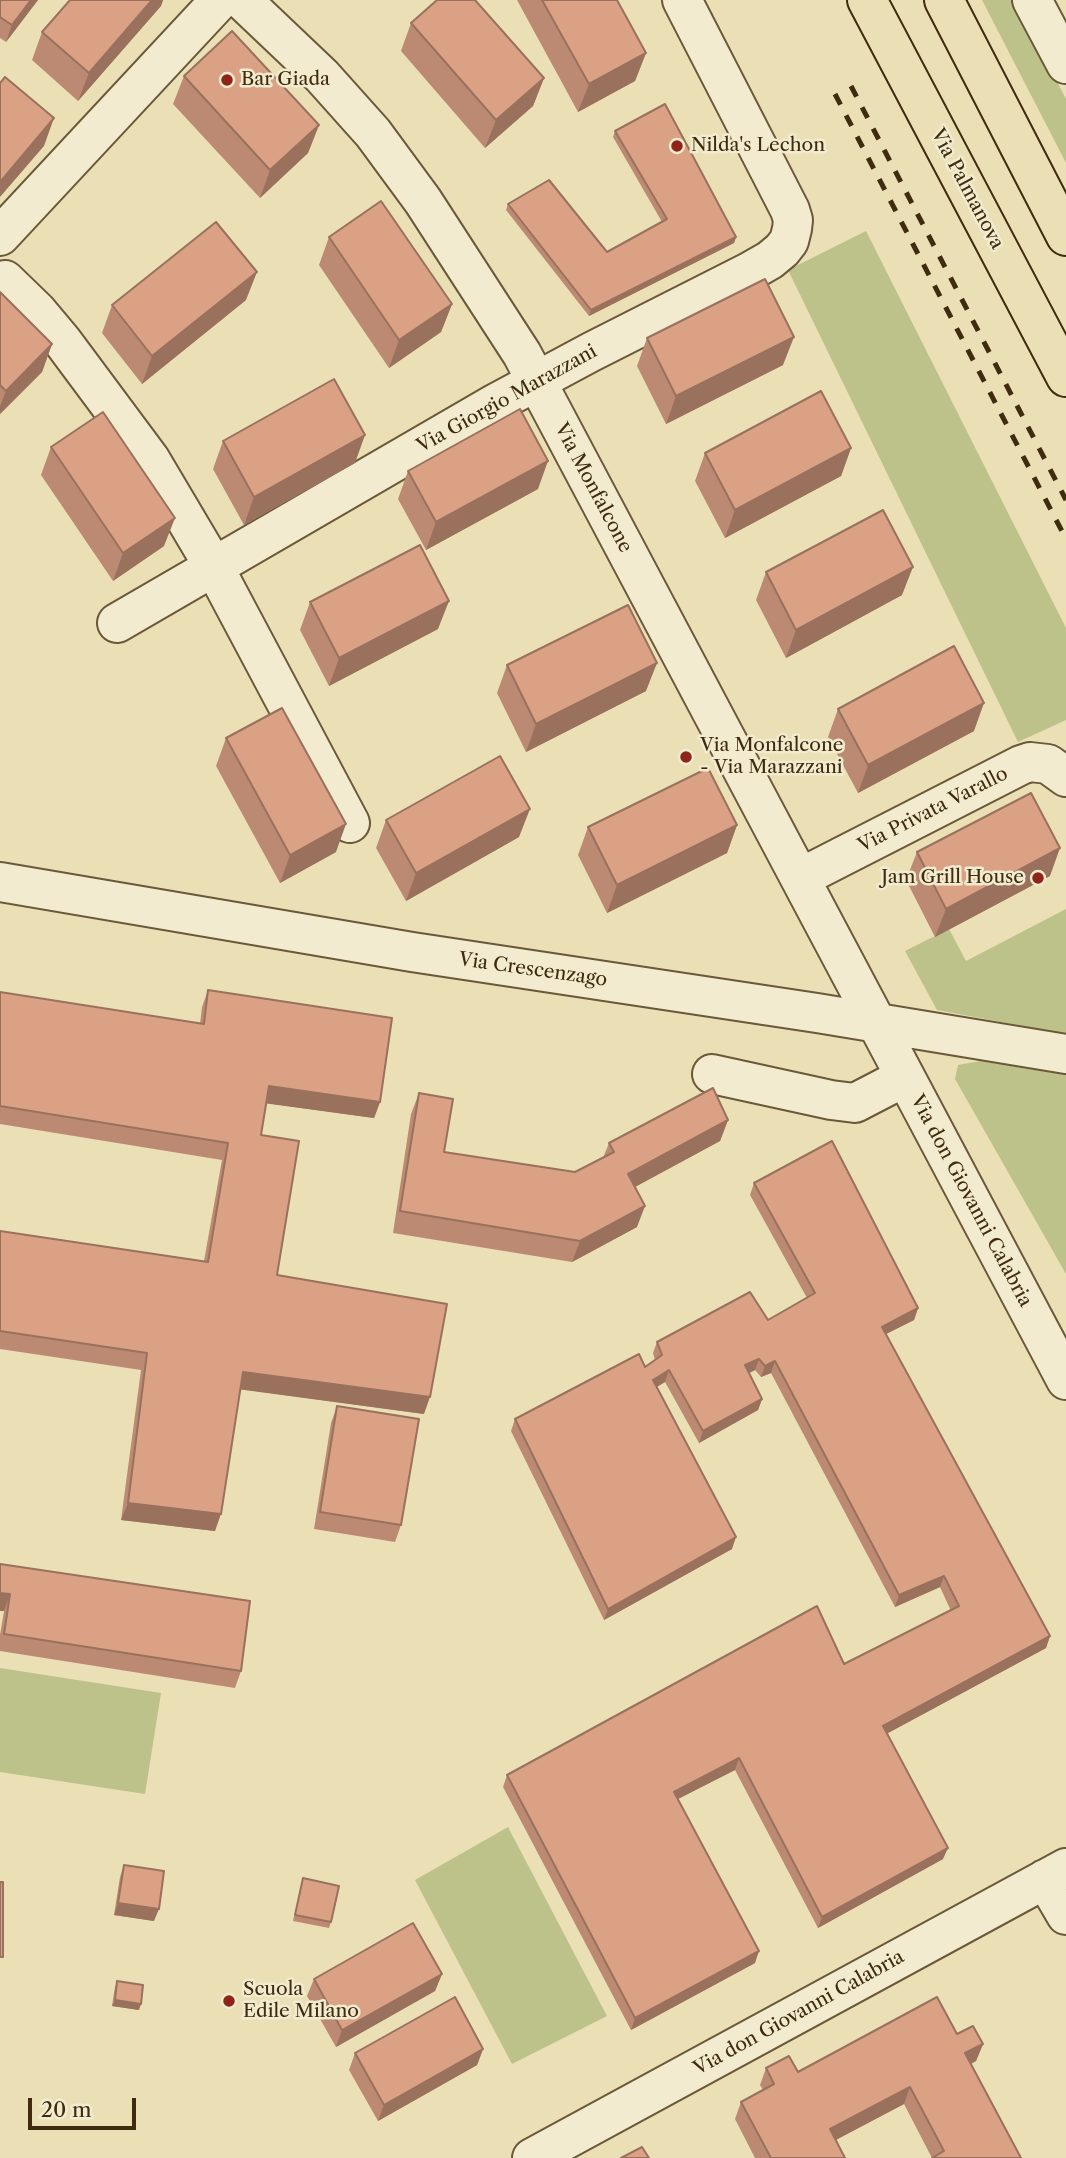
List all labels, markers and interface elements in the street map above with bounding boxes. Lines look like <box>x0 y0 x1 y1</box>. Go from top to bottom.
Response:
place label: Bar Giada <box>241 69 330 91</box>
marker: Bar Giada <box>219 72 235 88</box>
street label: Via Palmanova <box>926 125 1008 253</box>
place label: Nilda's Lechon <box>691 135 825 157</box>
marker: Nilda's Lechon <box>669 138 685 154</box>
street label: Via Giorgio Marazzani <box>413 340 601 458</box>
street label: Via Monfalcone <box>549 419 637 557</box>
place label: Via Monfalcone - Via Marazzani <box>700 735 843 779</box>
marker: Via Monfalcone - Via Marazzani <box>678 749 694 765</box>
street label: Via Privata Varallo <box>854 762 1012 858</box>
place label: Jam Grill House <box>881 867 1024 889</box>
marker: Jam Grill House <box>1030 870 1046 886</box>
street label: Via Crescenzago <box>457 948 609 992</box>
street label: Via don Giovanni Calabria <box>905 1091 1037 1311</box>
street label: Via don Giovanni Calabria <box>690 1946 908 2080</box>
place label: Scuola Edile Milano <box>243 1979 359 2023</box>
marker: Scuola Edile Milano <box>221 1993 237 2009</box>
scale bar <box>32 2084 140 2128</box>
text: 20 m <box>41 2097 92 2122</box>

